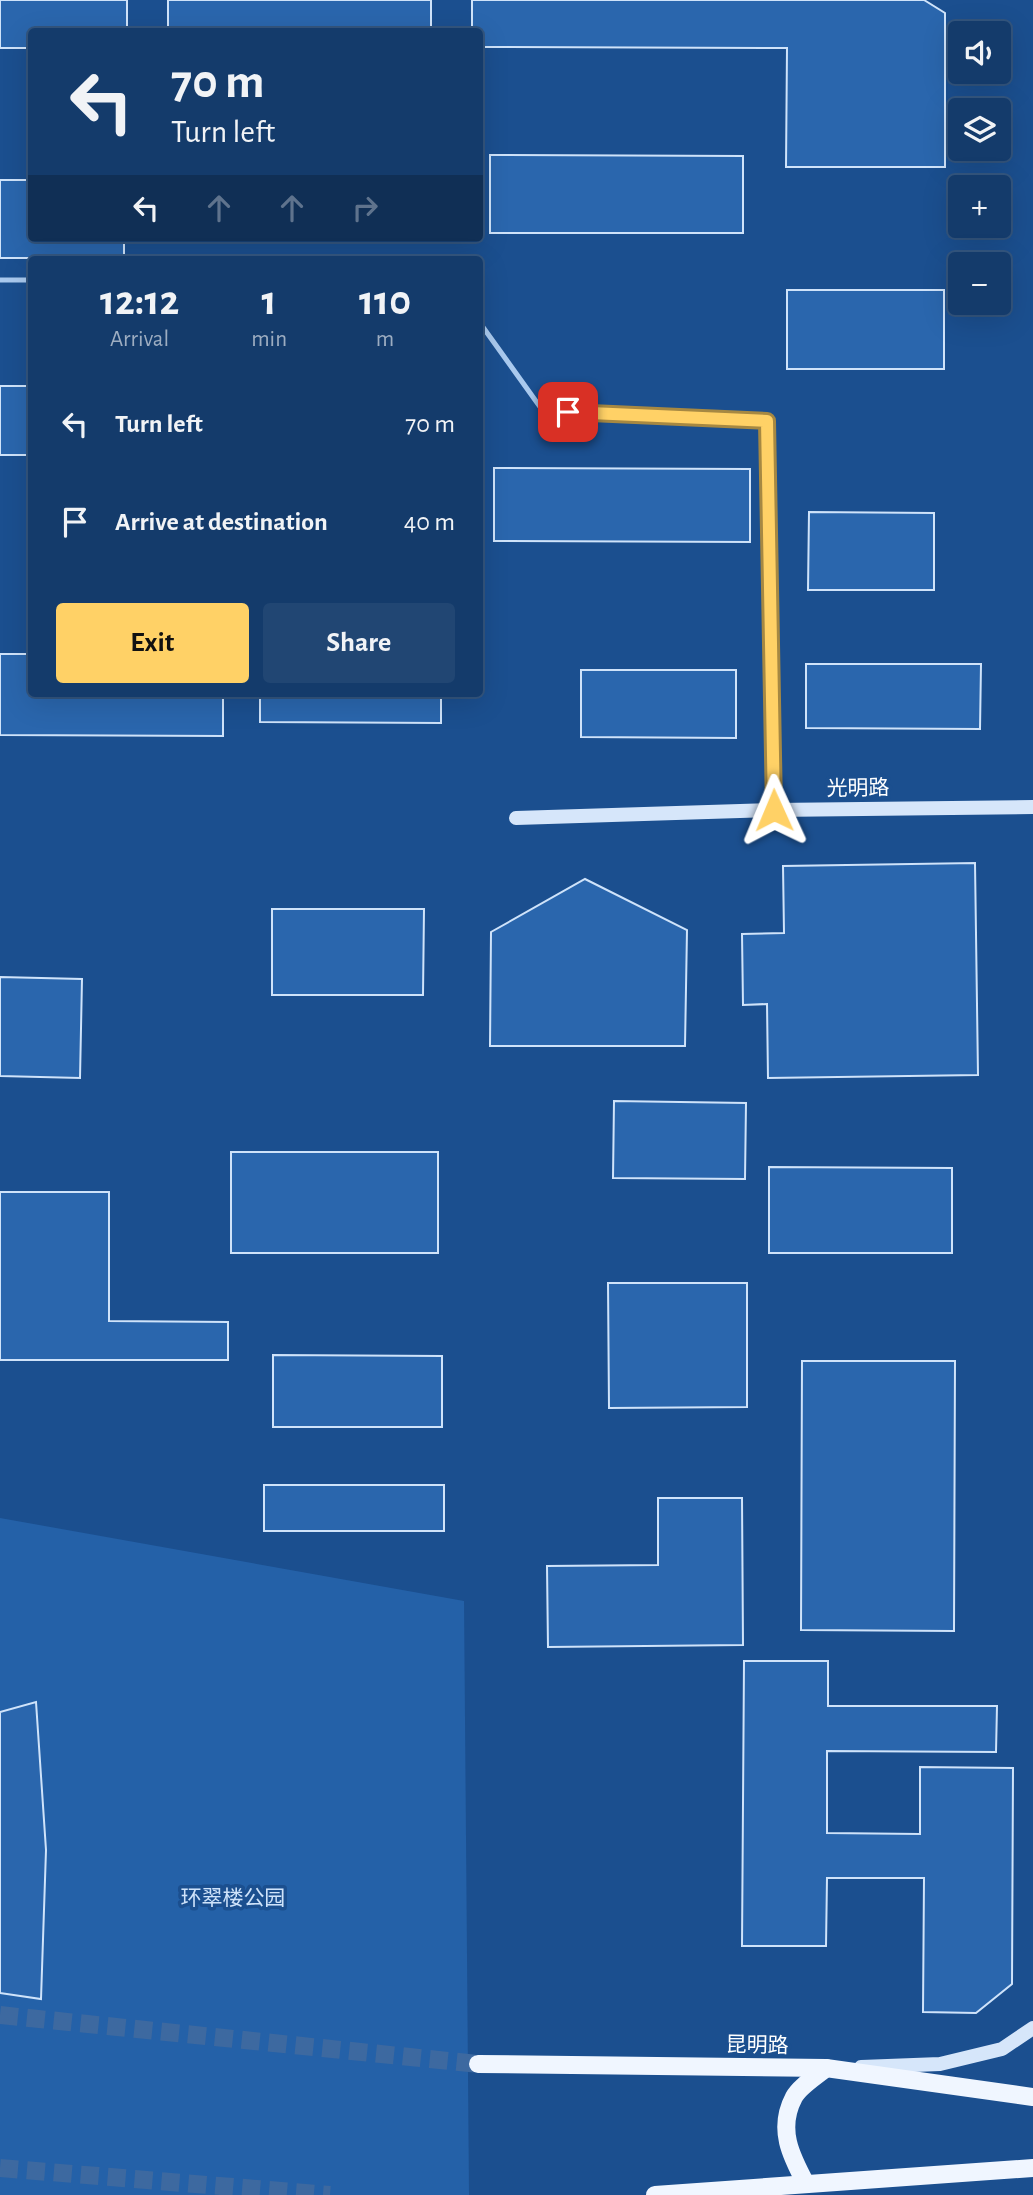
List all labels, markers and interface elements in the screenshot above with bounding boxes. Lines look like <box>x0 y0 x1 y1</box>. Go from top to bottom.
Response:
map controls <box>948 21 1011 315</box>
button: sound <box>948 21 1011 84</box>
icon: left <box>56 56 147 147</box>
text: 70 m <box>171 58 265 107</box>
button: layers <box>948 98 1011 161</box>
text: Turn left <box>171 116 275 148</box>
button: + <box>948 175 1011 238</box>
icon: left <box>127 189 165 227</box>
icon: ahead <box>200 189 238 227</box>
icon: ahead <box>273 189 311 227</box>
icon: right <box>346 189 384 227</box>
button: − <box>948 252 1011 315</box>
text: 12:12 <box>100 280 179 322</box>
text: 1 <box>262 280 277 322</box>
text: 110 <box>359 280 411 322</box>
text: Arrival <box>110 328 169 351</box>
text: min <box>251 328 287 351</box>
text: m <box>376 328 394 351</box>
pin <box>538 382 598 442</box>
icon: arrive <box>549 393 587 431</box>
icon: left <box>56 405 94 443</box>
text: Turn left <box>115 411 203 437</box>
text: 70 m <box>405 411 455 437</box>
icon: arrive <box>56 503 94 541</box>
text: Arrive at destination <box>115 509 328 535</box>
text: 40 m <box>404 509 455 535</box>
button: Exit <box>56 603 249 683</box>
button: Share <box>263 603 455 683</box>
position arrow <box>737 773 811 847</box>
street label: 光明路 <box>826 776 890 800</box>
park label: 环翠楼公园 <box>181 1887 286 1909</box>
street label: 昆明路 <box>725 2033 789 2057</box>

